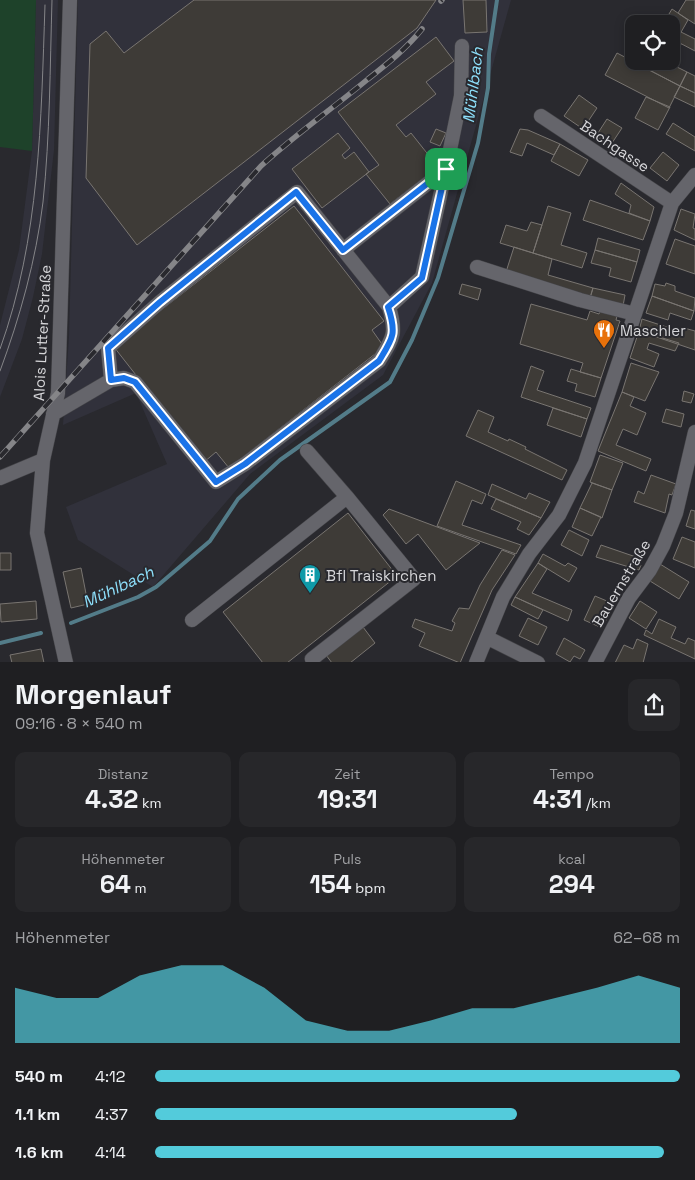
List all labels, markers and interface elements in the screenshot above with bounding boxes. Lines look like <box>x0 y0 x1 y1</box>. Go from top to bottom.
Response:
map controls <box>625 15 680 70</box>
button: locate <box>625 15 680 70</box>
water label: Mühlbach <box>458 45 488 124</box>
street label: Bachgasse <box>577 116 653 176</box>
pin <box>425 148 467 190</box>
icon: arrive <box>432 155 460 183</box>
street label: Alois Lutter-Straße <box>29 264 55 402</box>
restaurant icon: Maschler <box>592 318 616 349</box>
place label: Maschler <box>620 321 686 340</box>
street label: Bauernstraße <box>588 536 654 630</box>
water label: Mühlbach <box>79 561 158 613</box>
building icon: BfI Traiskirchen <box>298 563 322 594</box>
place label: BfI Traiskirchen <box>326 566 436 585</box>
text: Morgenlauf <box>15 676 171 712</box>
button: share <box>628 679 680 731</box>
text: 09:16 · 8 × 540 m <box>15 713 143 734</box>
text: Distanz <box>98 765 148 783</box>
text: Zeit <box>334 765 361 783</box>
text: Tempo <box>549 765 594 783</box>
text: 4.32 <box>85 783 138 815</box>
text: 19:31 <box>317 783 378 815</box>
text: 4:31 <box>533 783 582 815</box>
text: km <box>138 794 161 812</box>
text: /km <box>582 794 611 812</box>
text: Höhenmeter <box>82 850 165 868</box>
text: Puls <box>334 850 361 868</box>
text: kcal <box>558 850 585 868</box>
text: 64 <box>100 868 131 900</box>
text: 154 <box>310 868 352 900</box>
text: 294 <box>549 868 595 900</box>
text: m <box>131 879 147 897</box>
text: bpm <box>352 879 385 897</box>
text: Höhenmeter <box>15 927 110 948</box>
text: 62–68 m <box>613 927 680 948</box>
text: 540 m <box>15 1066 63 1087</box>
text: 4:12 <box>95 1066 125 1087</box>
text: 1.1 km <box>15 1104 60 1125</box>
text: 4:37 <box>95 1104 128 1125</box>
text: 1.6 km <box>15 1142 63 1163</box>
text: 4:14 <box>95 1142 126 1163</box>

